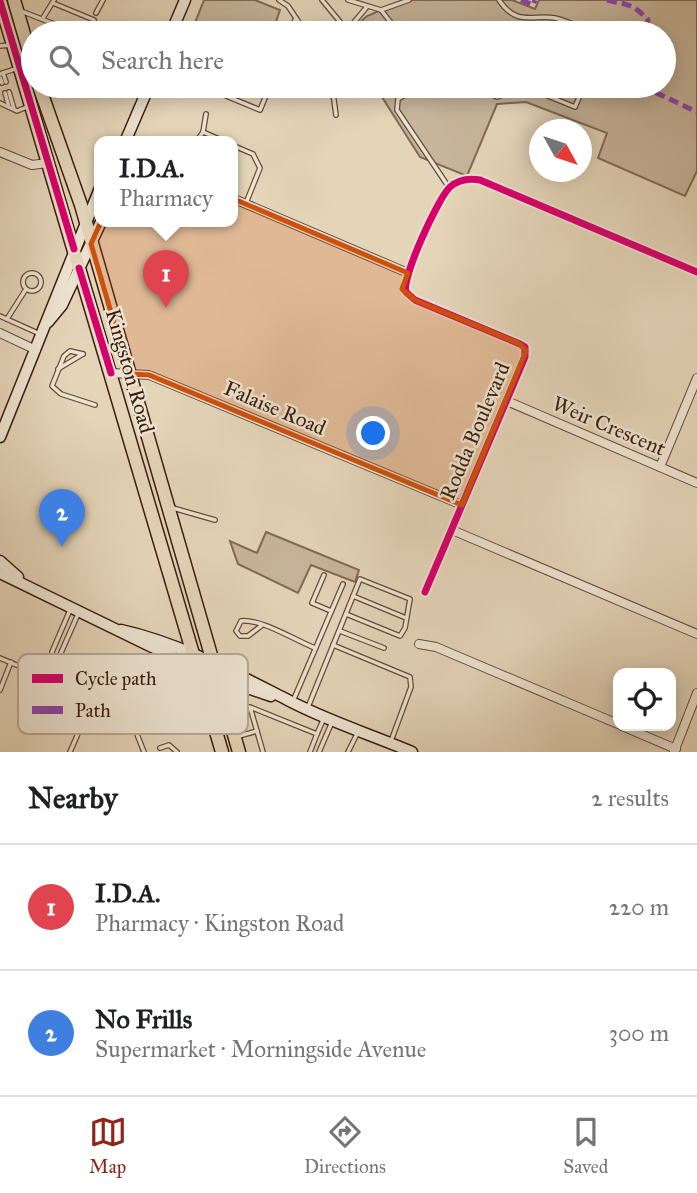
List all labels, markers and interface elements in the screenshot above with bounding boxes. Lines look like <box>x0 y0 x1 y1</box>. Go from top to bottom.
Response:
search box <box>21 21 676 98</box>
icon: search <box>45 41 83 79</box>
text: Search here <box>101 44 224 76</box>
north arrow <box>529 119 592 182</box>
popup <box>94 136 238 227</box>
text: I.D.A. <box>119 152 185 184</box>
text: Pharmacy <box>119 184 213 212</box>
pin: 1 <box>143 250 189 308</box>
street label: Kingston Road <box>100 306 160 437</box>
street label: Rodda Boulevard <box>434 358 516 504</box>
street label: Falaise Road <box>220 375 330 441</box>
street label: Weir Crescent <box>548 390 670 462</box>
your location <box>356 416 390 450</box>
pin: 2 <box>39 489 85 547</box>
legend <box>18 654 248 734</box>
text: Cycle path <box>75 667 157 690</box>
map controls <box>613 668 676 731</box>
button: locate <box>613 668 676 731</box>
text: Path <box>75 699 111 722</box>
text: Nearby <box>28 780 118 816</box>
text: 2 results <box>591 784 669 812</box>
text: I.D.A. <box>95 877 160 909</box>
text: 1 <box>46 893 56 921</box>
text: 220 m <box>609 893 669 921</box>
text: Pharmacy · Kingston Road <box>95 909 344 937</box>
text: No Frills <box>95 1003 192 1035</box>
text: 2 <box>45 1019 57 1047</box>
text: 300 m <box>609 1019 669 1047</box>
text: Supermarket · Morningside Avenue <box>95 1035 426 1063</box>
tab: Map <box>89 1113 127 1178</box>
tab: Directions <box>304 1113 386 1178</box>
tab: Saved <box>563 1113 608 1178</box>

